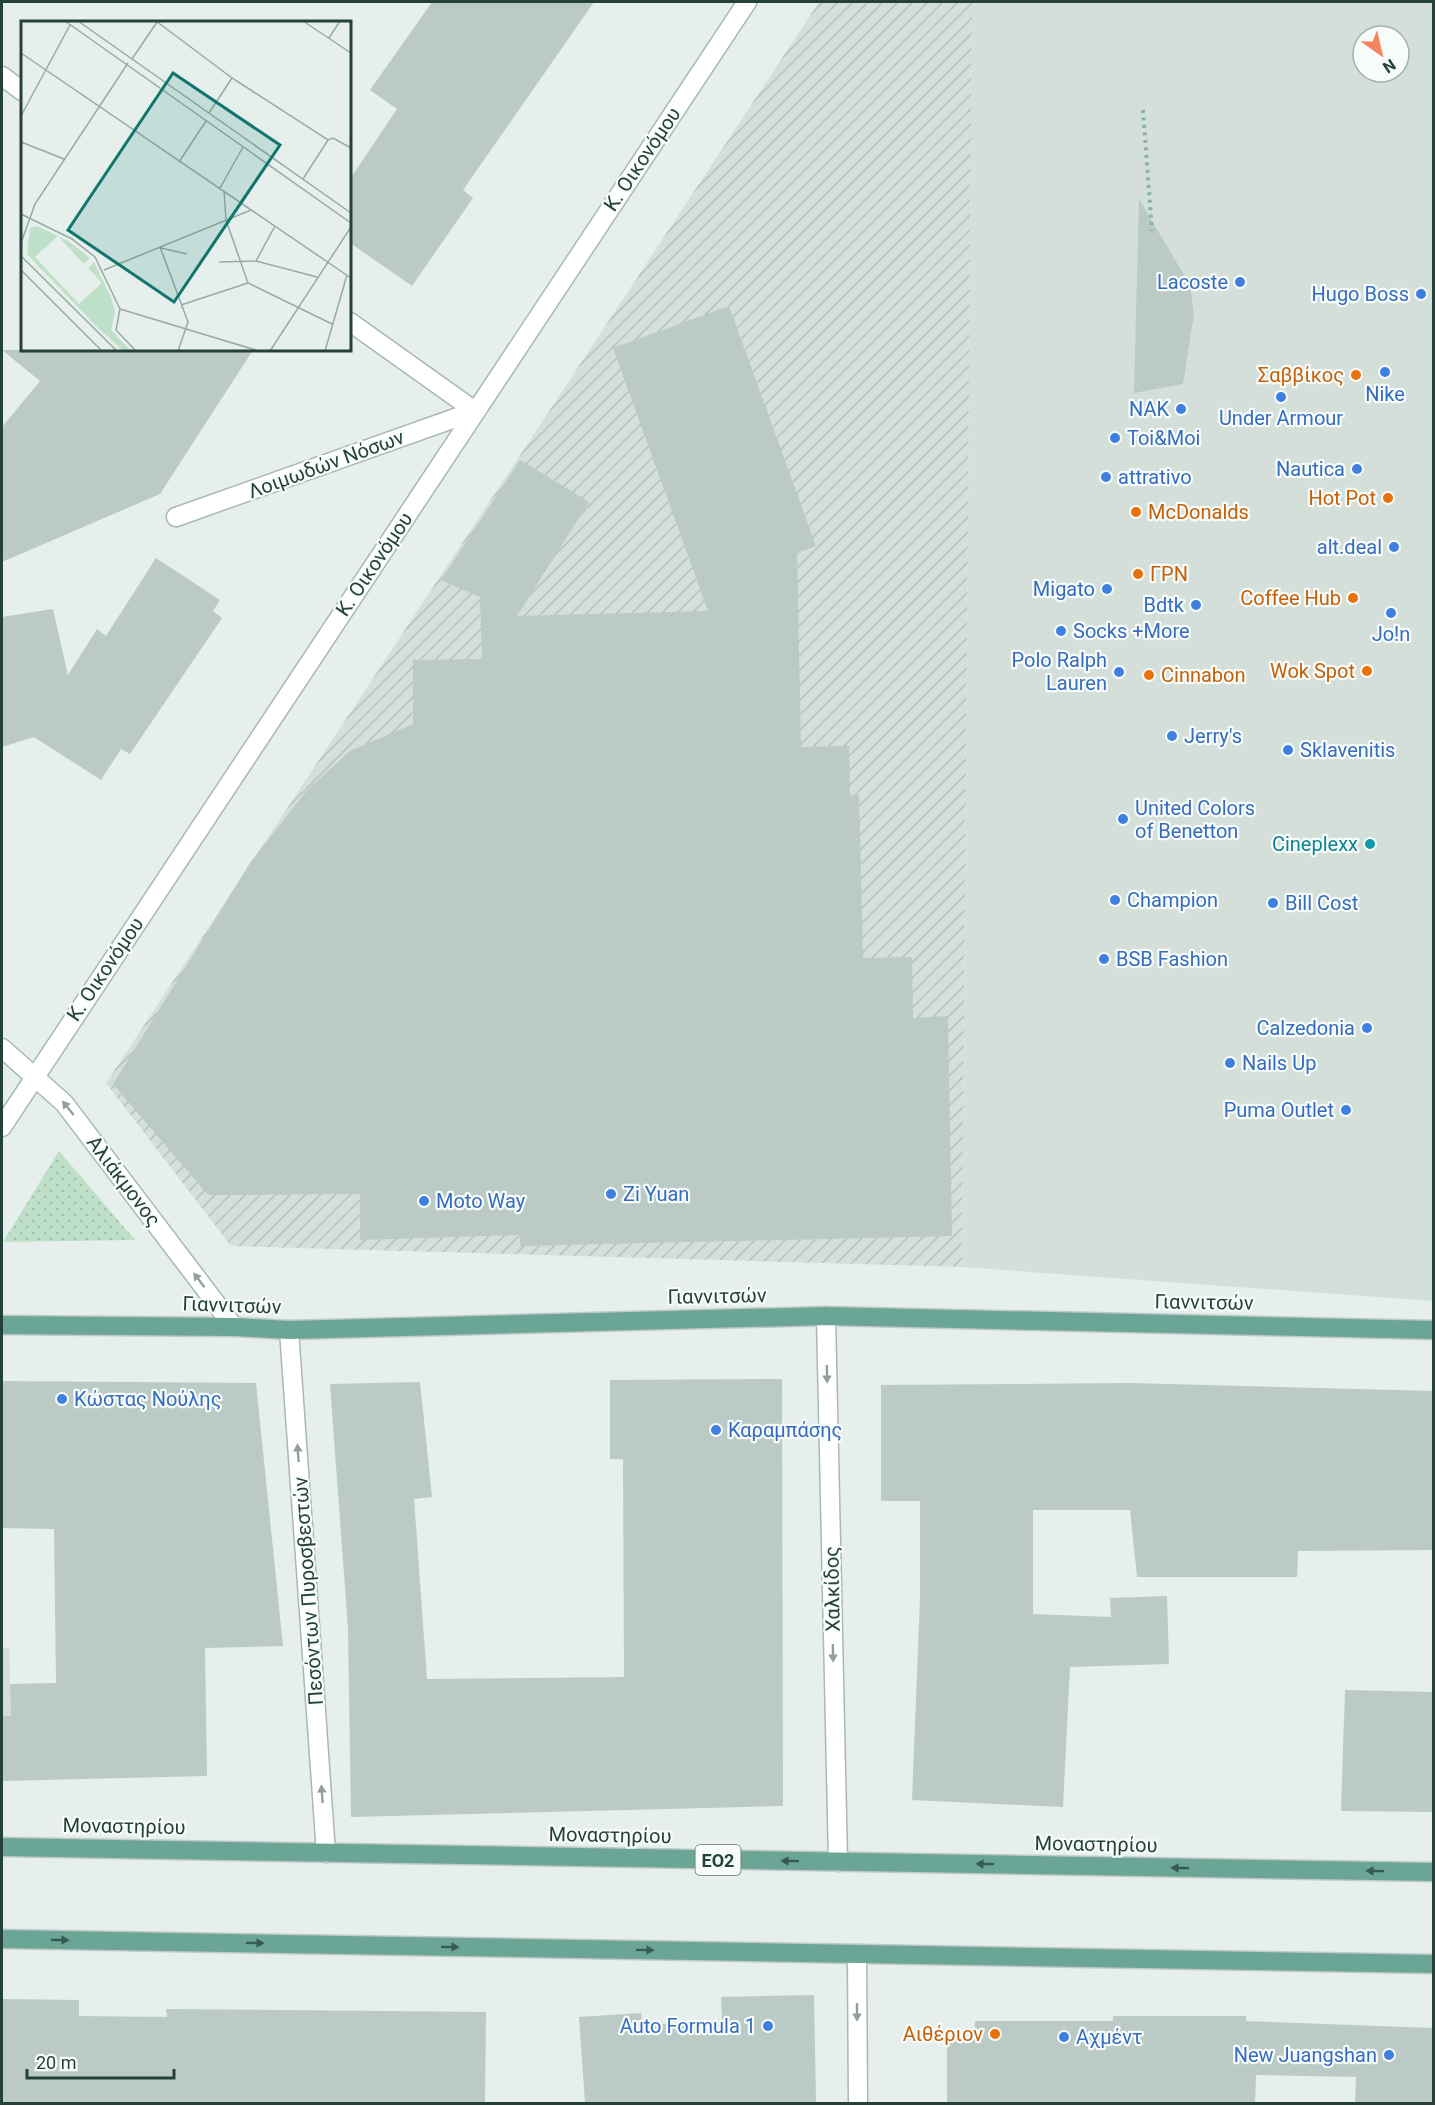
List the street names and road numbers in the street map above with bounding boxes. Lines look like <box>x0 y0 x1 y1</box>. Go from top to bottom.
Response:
street label: Κ. Οικονόμου <box>598 103 686 215</box>
street label: Λοιμωδών Νόσων <box>245 425 408 503</box>
street label: Κ. Οικονόμου <box>330 508 418 620</box>
street label: Κ. Οικονόμου <box>61 913 149 1025</box>
street label: Αλιάκμονος <box>82 1131 166 1231</box>
street label: Γιαννιτσών <box>667 1283 767 1309</box>
street label: Γιαννιτσών <box>1154 1289 1254 1315</box>
street label: Γιαννιτσών <box>182 1291 282 1319</box>
street label: Πεσόντων Πυροσβεστών <box>288 1476 328 1706</box>
street label: Χαλκίδος <box>819 1546 845 1632</box>
street label: Μοναστηρίου <box>62 1813 186 1839</box>
street label: Μοναστηρίου <box>548 1822 672 1848</box>
street label: Μοναστηρίου <box>1034 1831 1158 1857</box>
road number: ΕΟ2 <box>696 1845 740 1875</box>

